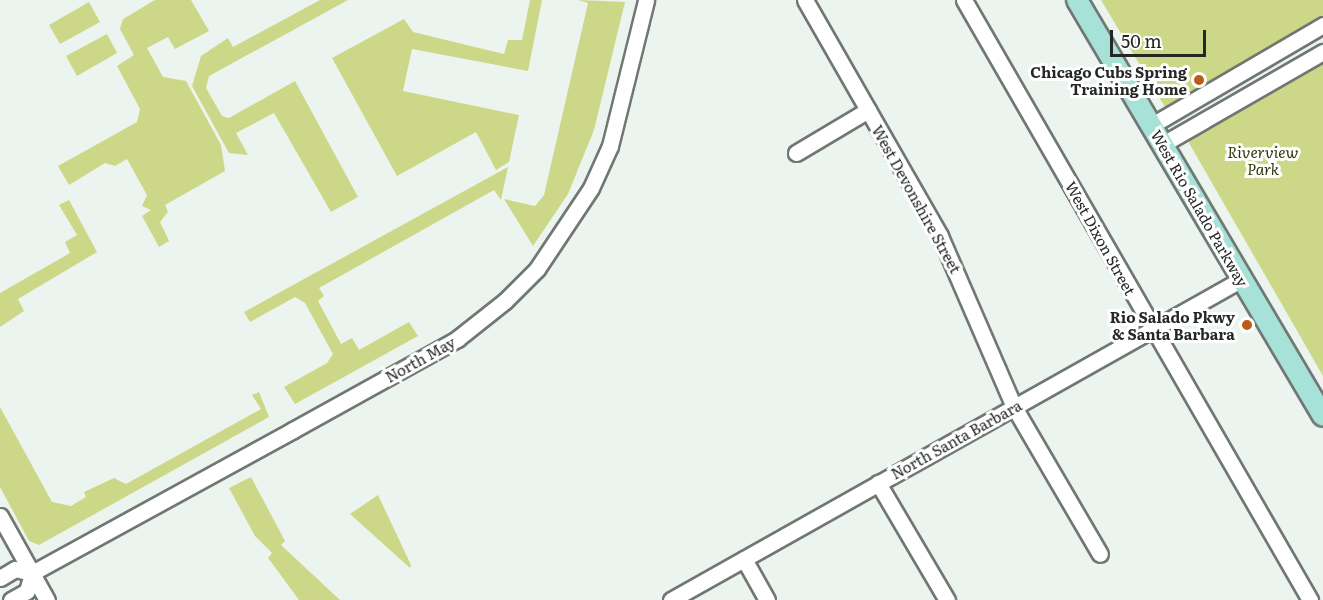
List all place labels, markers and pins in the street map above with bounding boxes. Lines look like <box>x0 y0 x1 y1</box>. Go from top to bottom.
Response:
place label: Chicago Cubs Spring Training Home <box>1030 62 1187 97</box>
marker: Chicago Cubs Spring Training Home <box>1192 73 1206 87</box>
place label: Rio Salado Pkwy & Santa Barbara <box>1110 307 1235 342</box>
marker: Rio Salado Pkwy & Santa Barbara <box>1240 318 1254 332</box>

